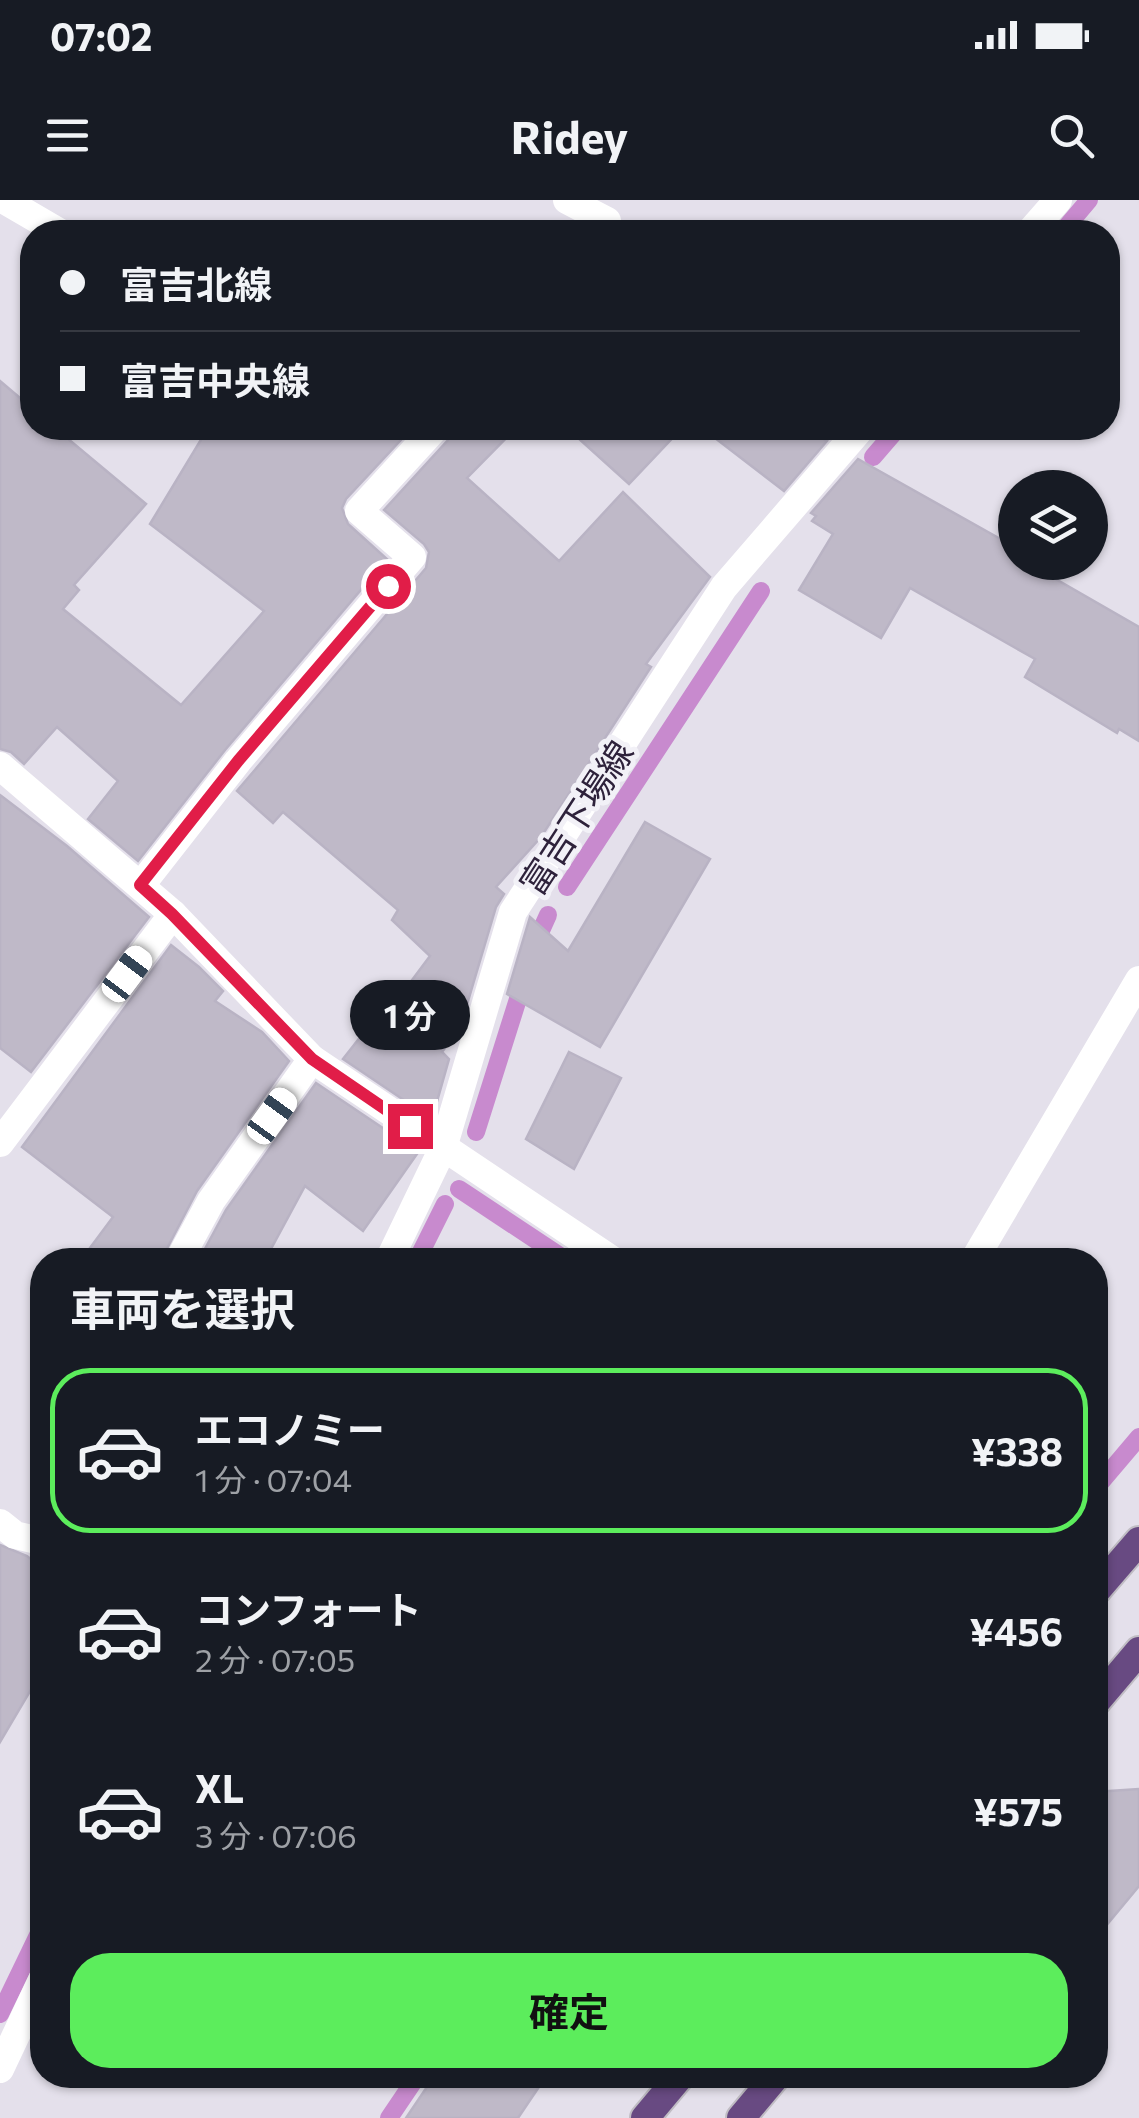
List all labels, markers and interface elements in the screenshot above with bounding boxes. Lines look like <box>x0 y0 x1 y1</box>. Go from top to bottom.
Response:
text: 07:02 <box>50 12 152 59</box>
icon: menu <box>40 108 95 163</box>
text: Ridey <box>511 108 628 163</box>
icon: search <box>1044 108 1099 163</box>
text: 富吉北線 <box>120 260 272 307</box>
text: 富吉中央線 <box>120 356 310 403</box>
map controls <box>998 470 1108 580</box>
button: layers <box>998 470 1108 580</box>
route start <box>366 564 411 609</box>
street label: 富吉下場線 <box>509 732 641 902</box>
car <box>97 941 157 1007</box>
callout: 1 分 <box>350 981 470 1051</box>
text: 1 分 <box>384 995 436 1035</box>
car <box>242 1083 302 1149</box>
route end <box>388 1104 433 1149</box>
text: 車両を選択 <box>70 1280 295 1335</box>
text: エコノミー <box>195 1405 385 1452</box>
icon: car <box>75 1406 165 1496</box>
text: ¥338 <box>971 1427 1063 1474</box>
text: 1 分 · 07:04 <box>195 1459 352 1499</box>
text: コンフォート <box>195 1585 422 1632</box>
icon: car <box>75 1586 165 1676</box>
text: ¥456 <box>969 1607 1063 1654</box>
text: 2 分 · 07:05 <box>195 1639 355 1679</box>
text: XL <box>195 1764 244 1811</box>
icon: car <box>75 1766 165 1856</box>
text: ¥575 <box>973 1787 1063 1834</box>
text: 3 分 · 07:06 <box>195 1815 357 1855</box>
button: 確定 <box>70 1953 1068 2068</box>

